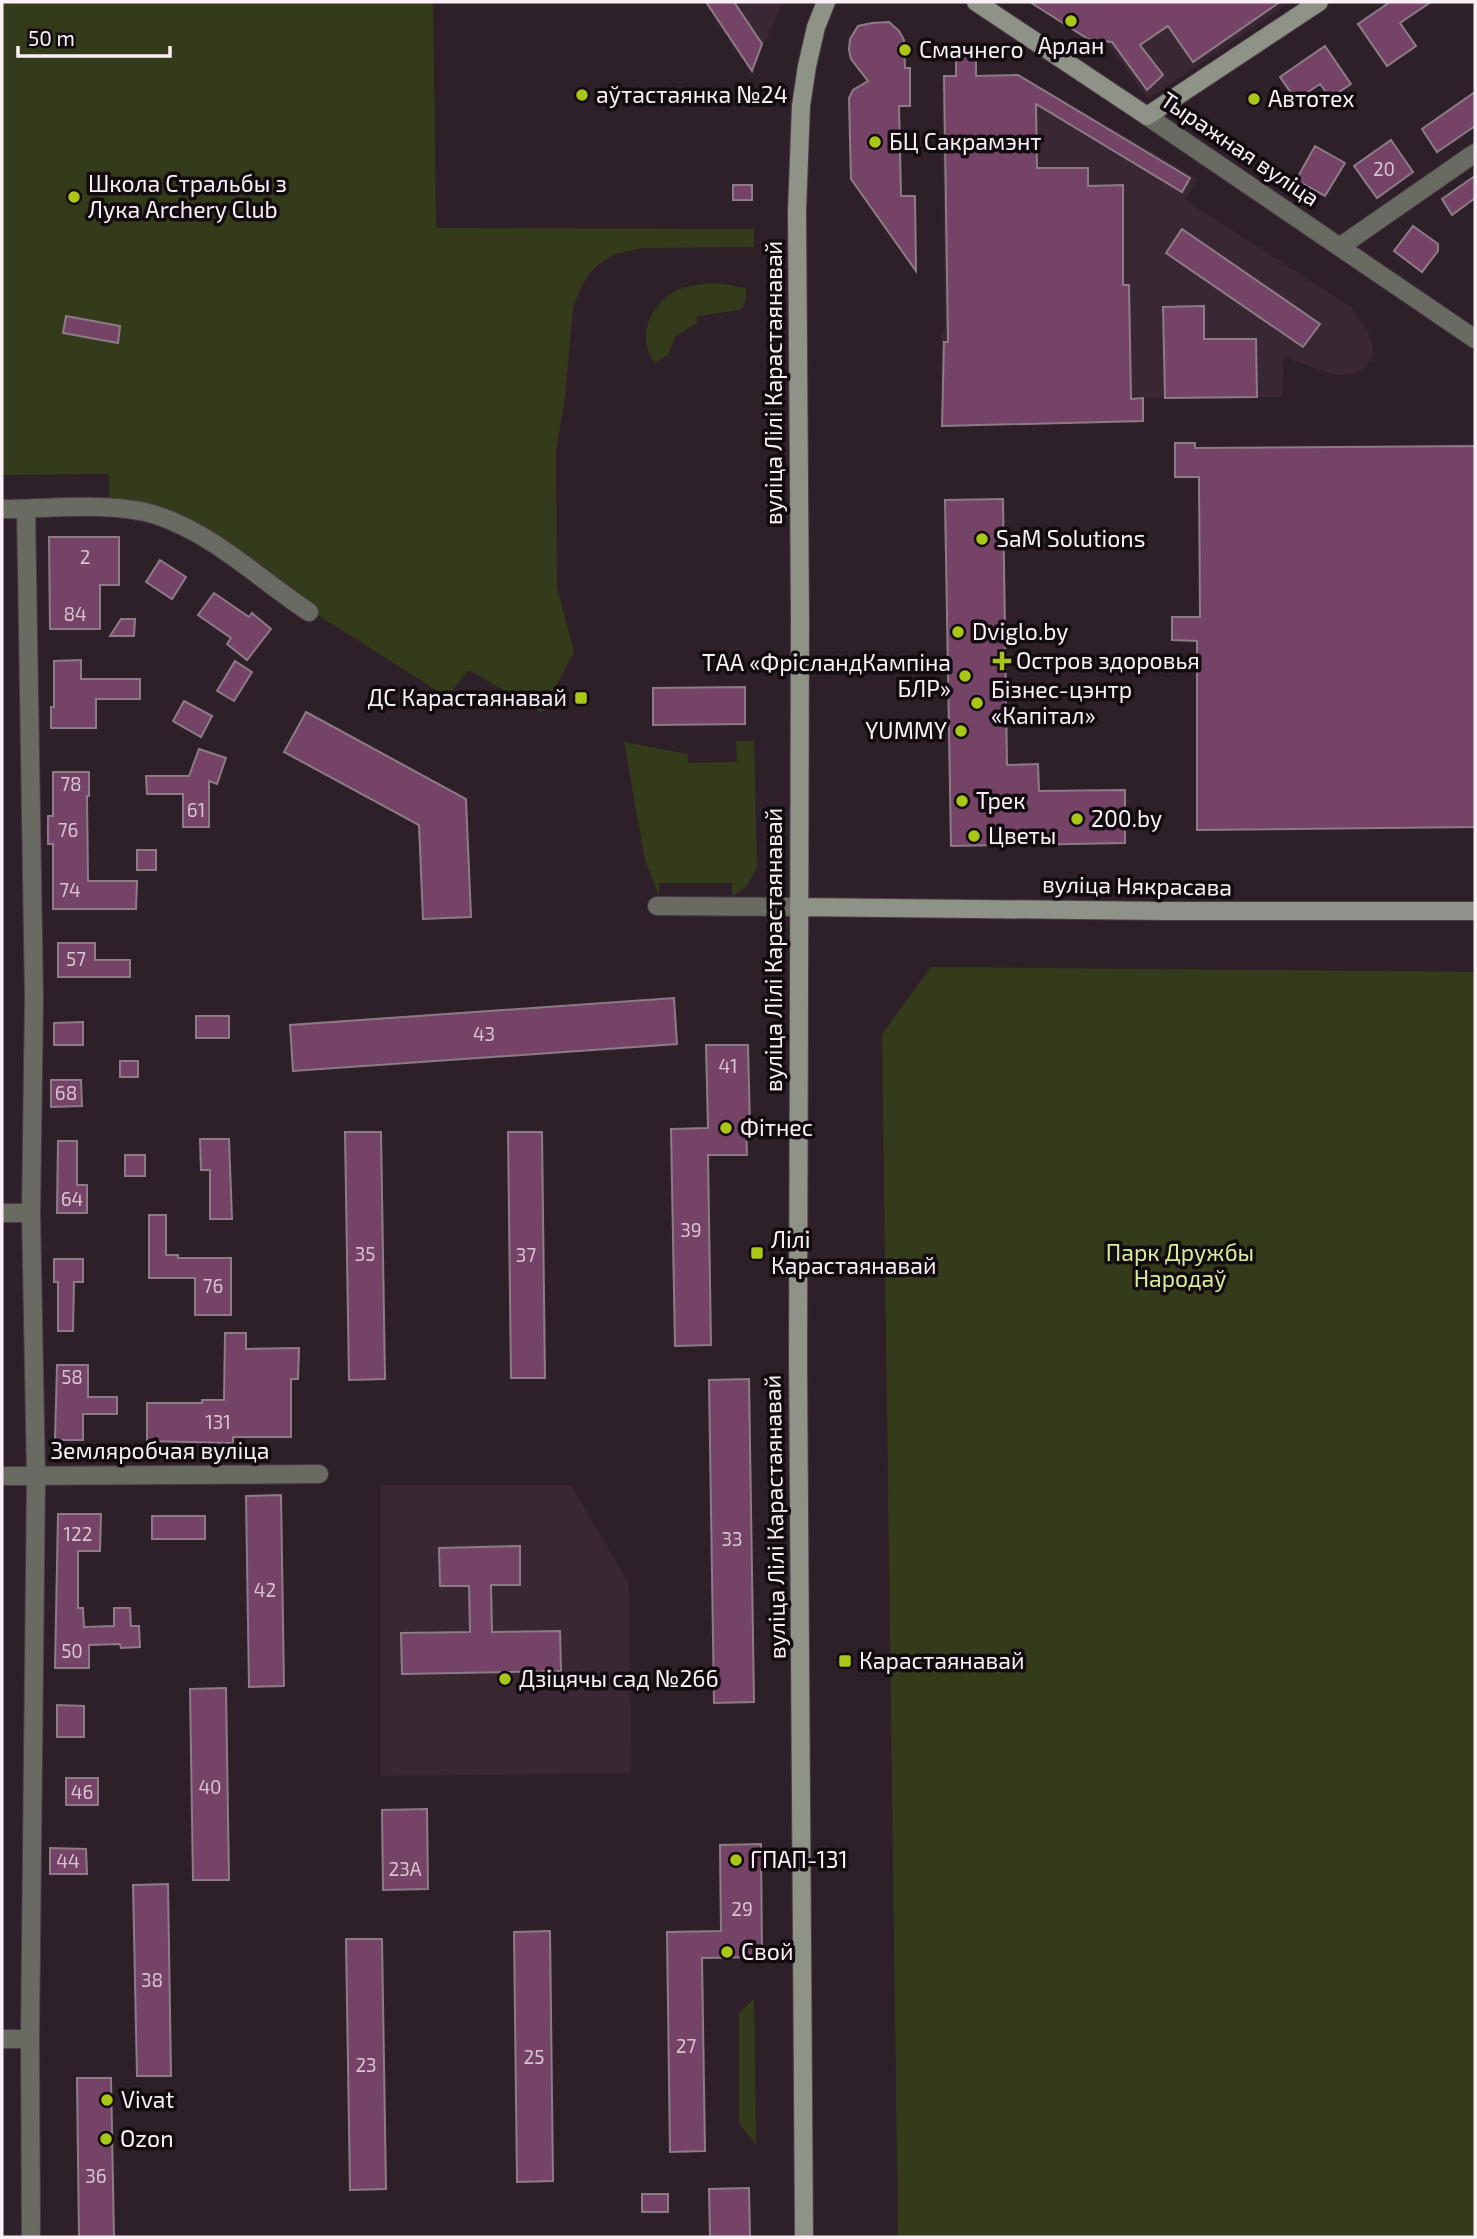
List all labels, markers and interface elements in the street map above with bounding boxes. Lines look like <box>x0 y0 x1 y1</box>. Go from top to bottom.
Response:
marker: Арлан <box>1063 13 1079 29</box>
scale bar <box>18 14 170 58</box>
text: 50 m <box>28 25 75 50</box>
place label: Арлан <box>1038 31 1104 59</box>
place label: Смачнего <box>919 35 1024 63</box>
marker: Смачнего <box>897 42 913 58</box>
place label: аўтастаянка №24 <box>596 80 788 109</box>
place label: Автотех <box>1268 84 1354 112</box>
street label: Тыражная вуліца <box>1155 85 1325 212</box>
marker: аўтастаянка №24 <box>574 87 590 103</box>
marker: Автотех <box>1246 91 1262 107</box>
place label: БЦ Сакрамэнт <box>889 127 1042 155</box>
marker: БЦ Сакрамэнт <box>867 134 883 150</box>
house number: 20 <box>1373 157 1395 180</box>
place label: Школа Стральбы з Лука Archery Club <box>88 169 287 224</box>
marker: Школа Стральбы з Лука Archery Club <box>66 189 82 205</box>
street label: вуліца Лілі Карастаянавай <box>759 241 788 525</box>
place label: SaM Solutions <box>996 524 1145 552</box>
marker: SaM Solutions <box>974 531 990 547</box>
house number: 2 <box>80 545 90 568</box>
house number: 84 <box>63 602 87 625</box>
place label: Dviglo.by <box>972 617 1068 645</box>
marker: Dviglo.by <box>950 624 966 640</box>
place label: Остров здоровья <box>1016 646 1200 674</box>
place label: ТАА «ФрісландКампіна БЛР» <box>702 648 951 702</box>
marker: Остров здоровья <box>994 653 1010 669</box>
marker: ТАА «ФрісландКампіна БЛР» <box>957 668 973 684</box>
place label: Бізнес-цэнтр «Капітал» <box>991 675 1132 729</box>
place label: ДС Карастаянавай <box>368 683 567 711</box>
marker: ДС Карастаянавай <box>573 690 589 706</box>
marker: Бізнес-цэнтр «Капітал» <box>969 695 985 711</box>
place label: YUMMY <box>865 716 947 744</box>
marker: YUMMY <box>953 723 969 739</box>
house number: 78 <box>60 772 82 795</box>
place label: Трек <box>976 786 1026 814</box>
marker: Трек <box>954 793 970 809</box>
house number: 61 <box>187 798 205 821</box>
place label: 200.by <box>1091 804 1162 832</box>
street label: вуліца Лілі Карастаянавай <box>759 808 788 1092</box>
marker: 200.by <box>1069 811 1085 827</box>
house number: 76 <box>58 818 78 841</box>
place label: Цветы <box>988 821 1056 849</box>
marker: Цветы <box>966 828 982 844</box>
street label: вуліца Някрасава <box>1042 869 1232 902</box>
house number: 74 <box>59 878 81 901</box>
house number: 57 <box>66 947 86 970</box>
house number: 43 <box>473 1022 495 1045</box>
house number: 41 <box>718 1054 738 1077</box>
house number: 68 <box>55 1081 77 1104</box>
place label: Фітнес <box>740 1113 813 1141</box>
marker: Фітнес <box>718 1120 734 1136</box>
house number: 64 <box>61 1187 83 1210</box>
house number: 39 <box>680 1218 702 1241</box>
place label: Лілі Карастаянавай <box>771 1225 936 1279</box>
park label: Парк Дружбы Народаў <box>1106 1238 1254 1293</box>
house number: 35 <box>355 1242 375 1265</box>
house number: 37 <box>516 1243 536 1266</box>
marker: Лілі Карастаянавай <box>749 1245 765 1261</box>
house number: 76 <box>203 1274 223 1297</box>
house number: 58 <box>61 1365 83 1388</box>
street label: вуліца Лілі Карастаянавай <box>758 1375 791 1659</box>
house number: 131 <box>205 1410 231 1433</box>
street label: Земляробчая вуліца <box>50 1436 270 1465</box>
house number: 122 <box>64 1522 92 1545</box>
house number: 33 <box>721 1527 743 1550</box>
house number: 42 <box>254 1578 276 1601</box>
house number: 50 <box>61 1639 83 1662</box>
place label: Карастаянавай <box>859 1646 1024 1674</box>
marker: Карастаянавай <box>837 1653 853 1669</box>
place label: Дзіцячы сад №266 <box>519 1664 719 1692</box>
marker: Дзіцячы сад №266 <box>497 1671 513 1687</box>
house number: 40 <box>198 1775 222 1798</box>
house number: 46 <box>71 1780 93 1803</box>
place label: ГПАП-131 <box>750 1845 848 1873</box>
house number: 44 <box>56 1849 80 1872</box>
marker: ГПАП-131 <box>728 1852 744 1868</box>
house number: 23А <box>388 1857 422 1880</box>
house number: 29 <box>731 1897 753 1920</box>
place label: Свой <box>741 1937 793 1965</box>
marker: Свой <box>719 1944 735 1960</box>
house number: 38 <box>141 1968 163 1991</box>
house number: 27 <box>676 2034 696 2057</box>
house number: 25 <box>524 2045 544 2068</box>
house number: 23 <box>355 2053 377 2076</box>
place label: Vivat <box>121 2085 174 2113</box>
marker: Vivat <box>99 2092 115 2108</box>
place label: Ozon <box>120 2124 174 2152</box>
marker: Ozon <box>98 2131 114 2147</box>
house number: 36 <box>85 2164 107 2187</box>

